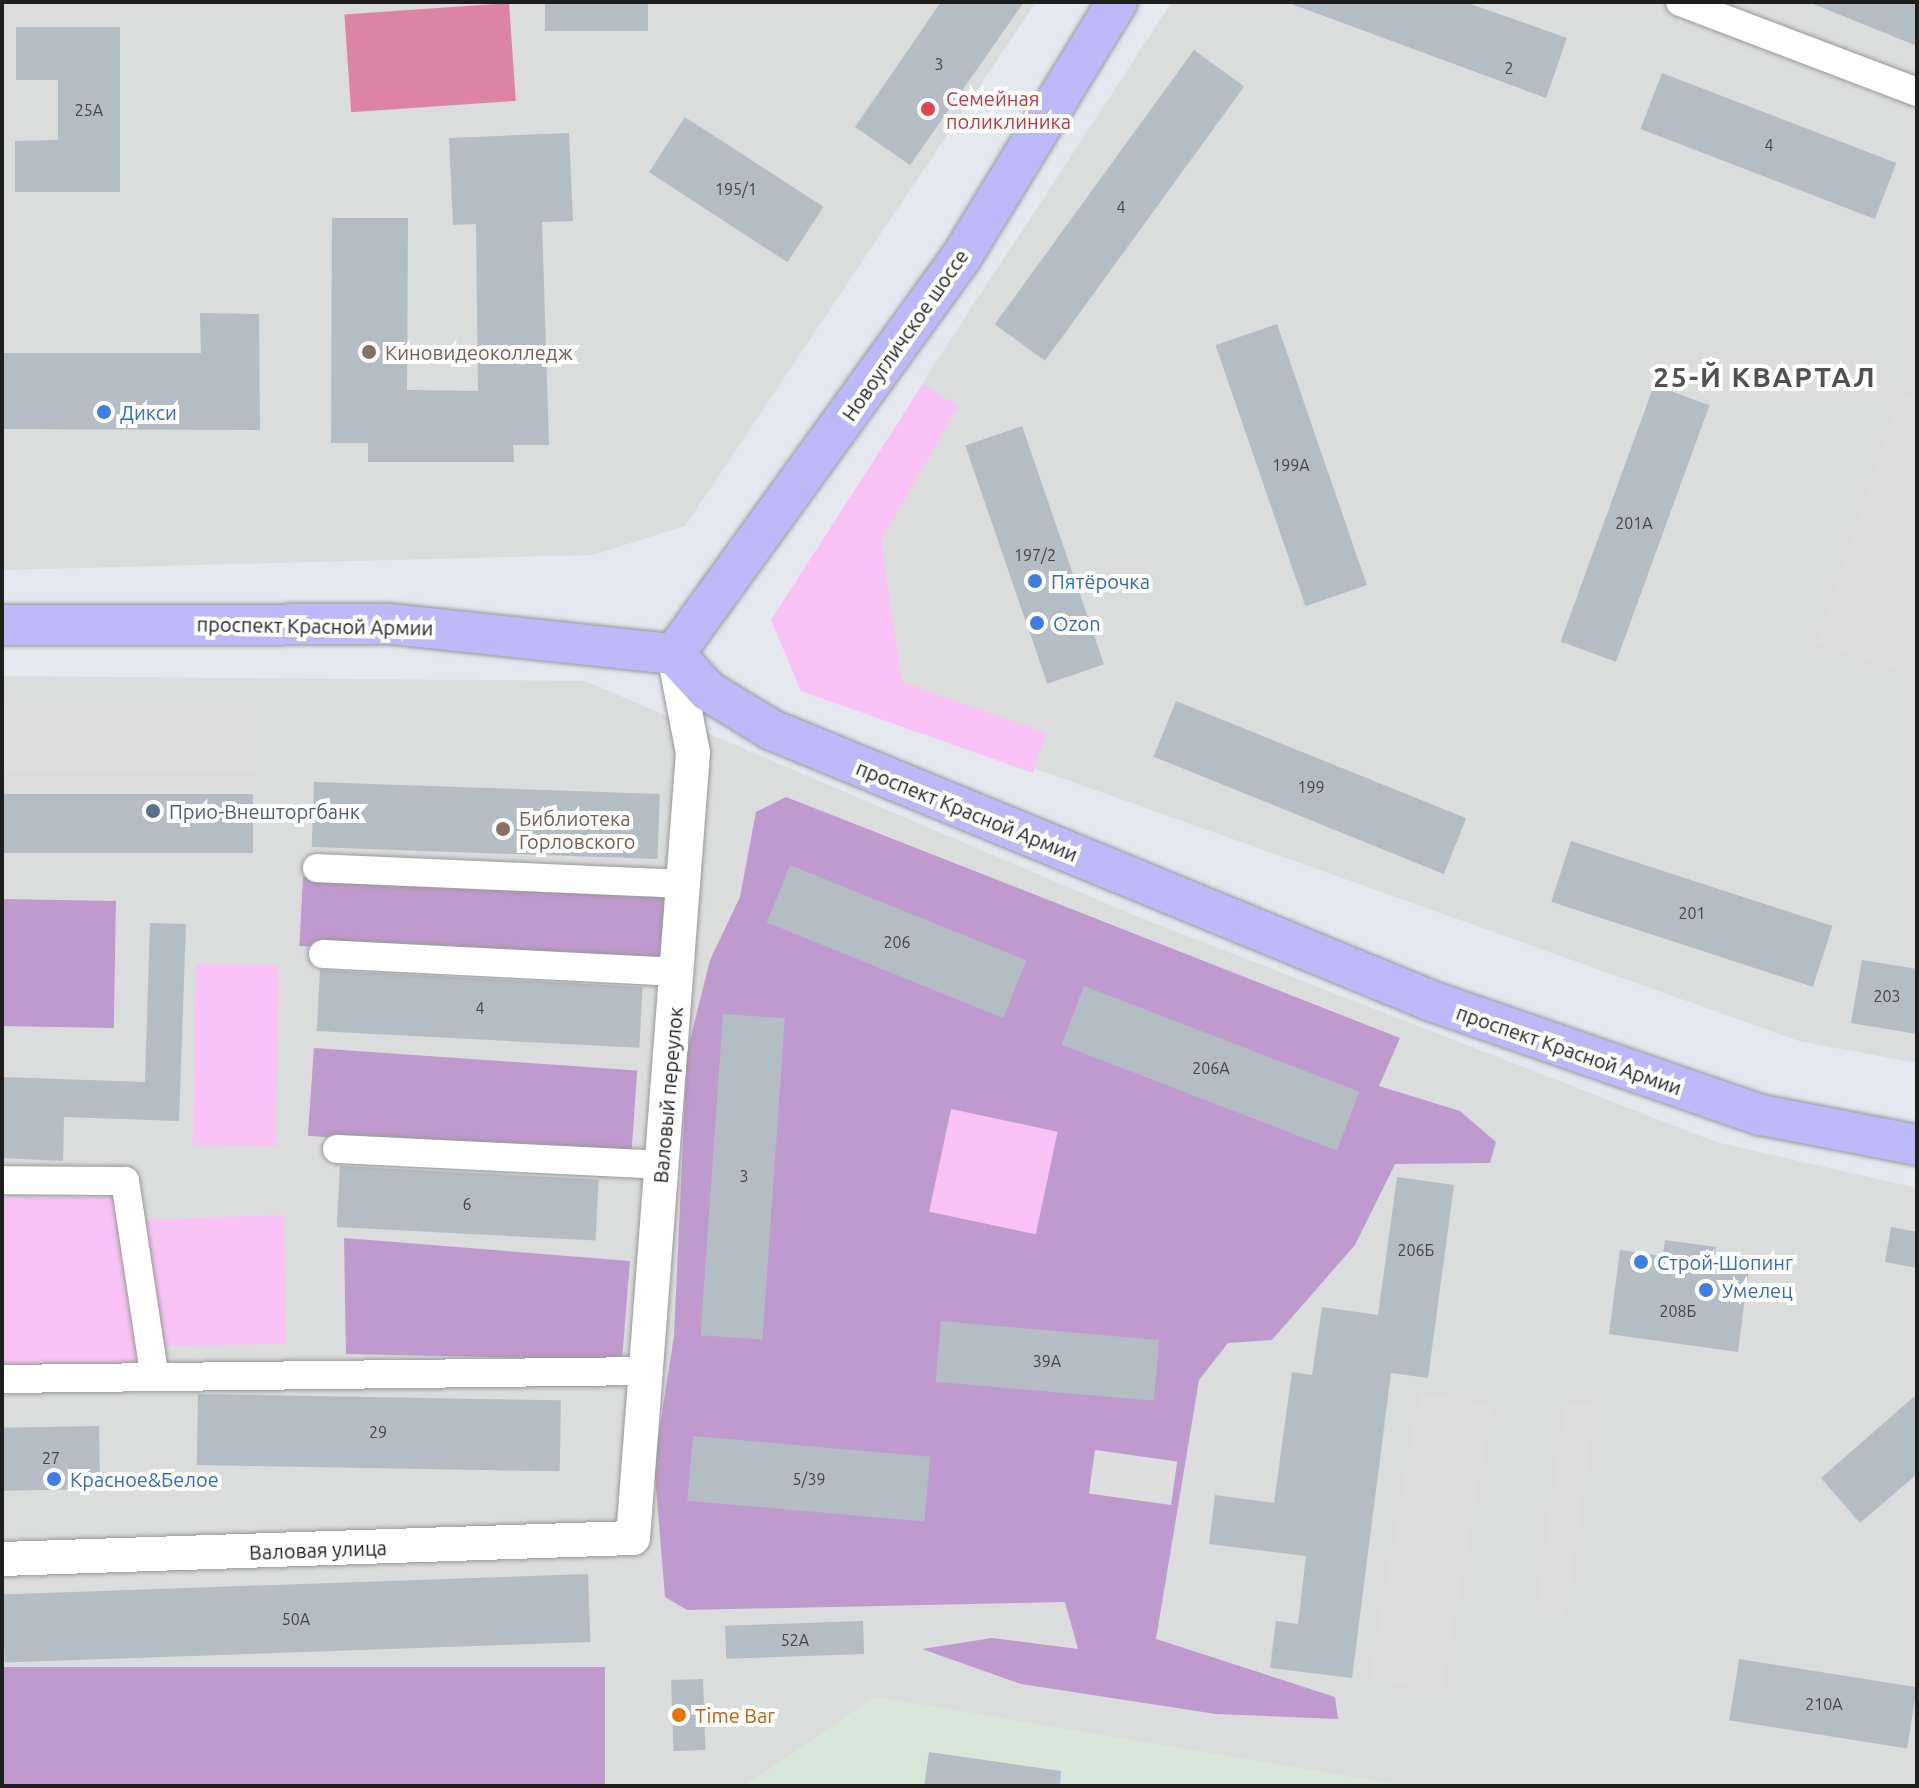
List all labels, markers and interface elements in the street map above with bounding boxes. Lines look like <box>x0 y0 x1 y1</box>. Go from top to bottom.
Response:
house number: 3 <box>934 54 944 74</box>
house number: 2 <box>1504 58 1514 78</box>
place label: Семейная поликлиника <box>946 86 1071 133</box>
marker: Семейная поликлиника <box>917 98 939 120</box>
house number: 25А <box>75 100 103 120</box>
house number: 4 <box>1764 135 1774 155</box>
house number: 195/1 <box>715 179 757 199</box>
house number: 4 <box>1116 197 1126 217</box>
street label: Новоугличское шоссе <box>837 245 973 425</box>
place label: Киновидеоколледж <box>385 340 573 364</box>
marker: Киновидеоколледж <box>360 343 378 361</box>
district label: 25-Й КВАРТАЛ <box>1653 360 1877 394</box>
place label: Дикси <box>120 400 177 424</box>
marker: Дикси <box>95 403 113 421</box>
house number: 199А <box>1272 455 1310 475</box>
house number: 201А <box>1615 513 1653 533</box>
house number: 197/2 <box>1014 545 1056 565</box>
place label: Пятёрочка <box>1051 569 1150 593</box>
marker: Пятёрочка <box>1026 572 1044 590</box>
place label: Ozon <box>1053 611 1101 635</box>
street label: проспект Красной Армии <box>196 612 434 640</box>
marker: Ozon <box>1028 614 1046 632</box>
street label: проспект Красной Армии <box>853 756 1081 866</box>
house number: 199 <box>1297 777 1325 797</box>
place label: Прио-Внешторгбанк <box>169 799 360 823</box>
marker: Прио-Внешторгбанк <box>144 802 162 820</box>
place label: Библиотека Горловского <box>519 806 635 853</box>
marker: Библиотека Горловского <box>494 820 512 838</box>
house number: 201 <box>1678 903 1706 923</box>
house number: 206 <box>883 932 911 952</box>
house number: 203 <box>1873 986 1901 1006</box>
house number: 4 <box>475 998 485 1018</box>
street label: проспект Красной Армии <box>1453 1000 1685 1100</box>
street label: Валовый переулок <box>648 1006 688 1184</box>
house number: 206А <box>1192 1058 1230 1078</box>
house number: 3 <box>739 1166 749 1186</box>
house number: 6 <box>462 1194 472 1214</box>
house number: 206Б <box>1398 1240 1434 1260</box>
place label: Строй-Шопинг <box>1657 1250 1793 1274</box>
marker: Строй-Шопинг <box>1632 1253 1650 1271</box>
place label: Умелец <box>1722 1278 1793 1302</box>
marker: Умелец <box>1697 1281 1715 1299</box>
house number: 208Б <box>1660 1301 1696 1321</box>
house number: 39А <box>1033 1351 1061 1371</box>
house number: 29 <box>369 1422 387 1442</box>
house number: 27 <box>42 1448 60 1468</box>
place label: Красное&Белое <box>70 1467 219 1491</box>
house number: 5/39 <box>793 1469 825 1489</box>
marker: Красное&Белое <box>45 1470 63 1488</box>
street label: Валовая улица <box>249 1536 387 1564</box>
house number: 50А <box>282 1609 310 1629</box>
house number: 52А <box>781 1630 809 1650</box>
house number: 210А <box>1805 1694 1843 1714</box>
place label: Time Bar <box>695 1703 775 1727</box>
marker: Time Bar <box>670 1706 688 1724</box>

